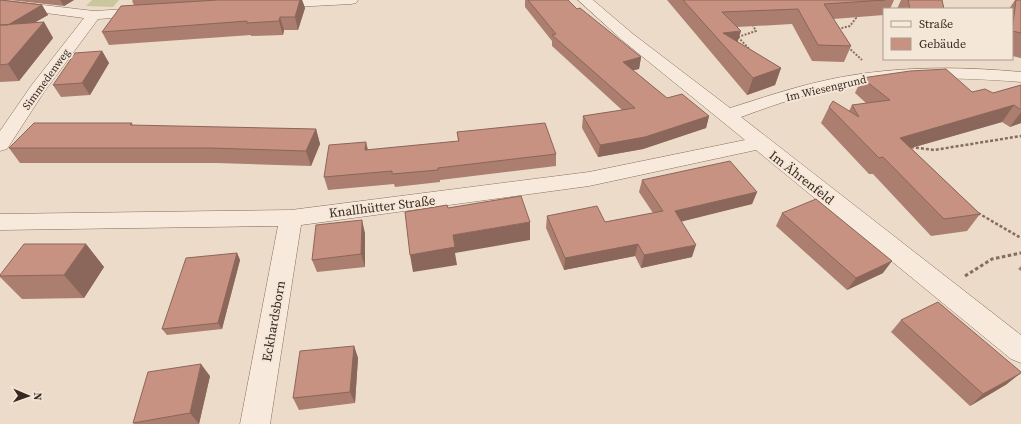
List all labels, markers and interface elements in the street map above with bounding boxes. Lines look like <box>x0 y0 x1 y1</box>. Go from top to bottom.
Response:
legend <box>883 8 1013 60</box>
text: Straße <box>919 16 953 32</box>
text: Gebäude <box>919 36 966 52</box>
street label: Simmedenweg <box>19 46 74 113</box>
street label: Im Wiesengrund <box>784 72 869 105</box>
street label: Im Ährenfeld <box>766 147 838 208</box>
street label: Knallhütter Straße <box>328 191 437 221</box>
street label: Eckhardsborn <box>258 279 289 363</box>
north arrow <box>8 376 48 416</box>
text: N <box>30 392 45 401</box>

